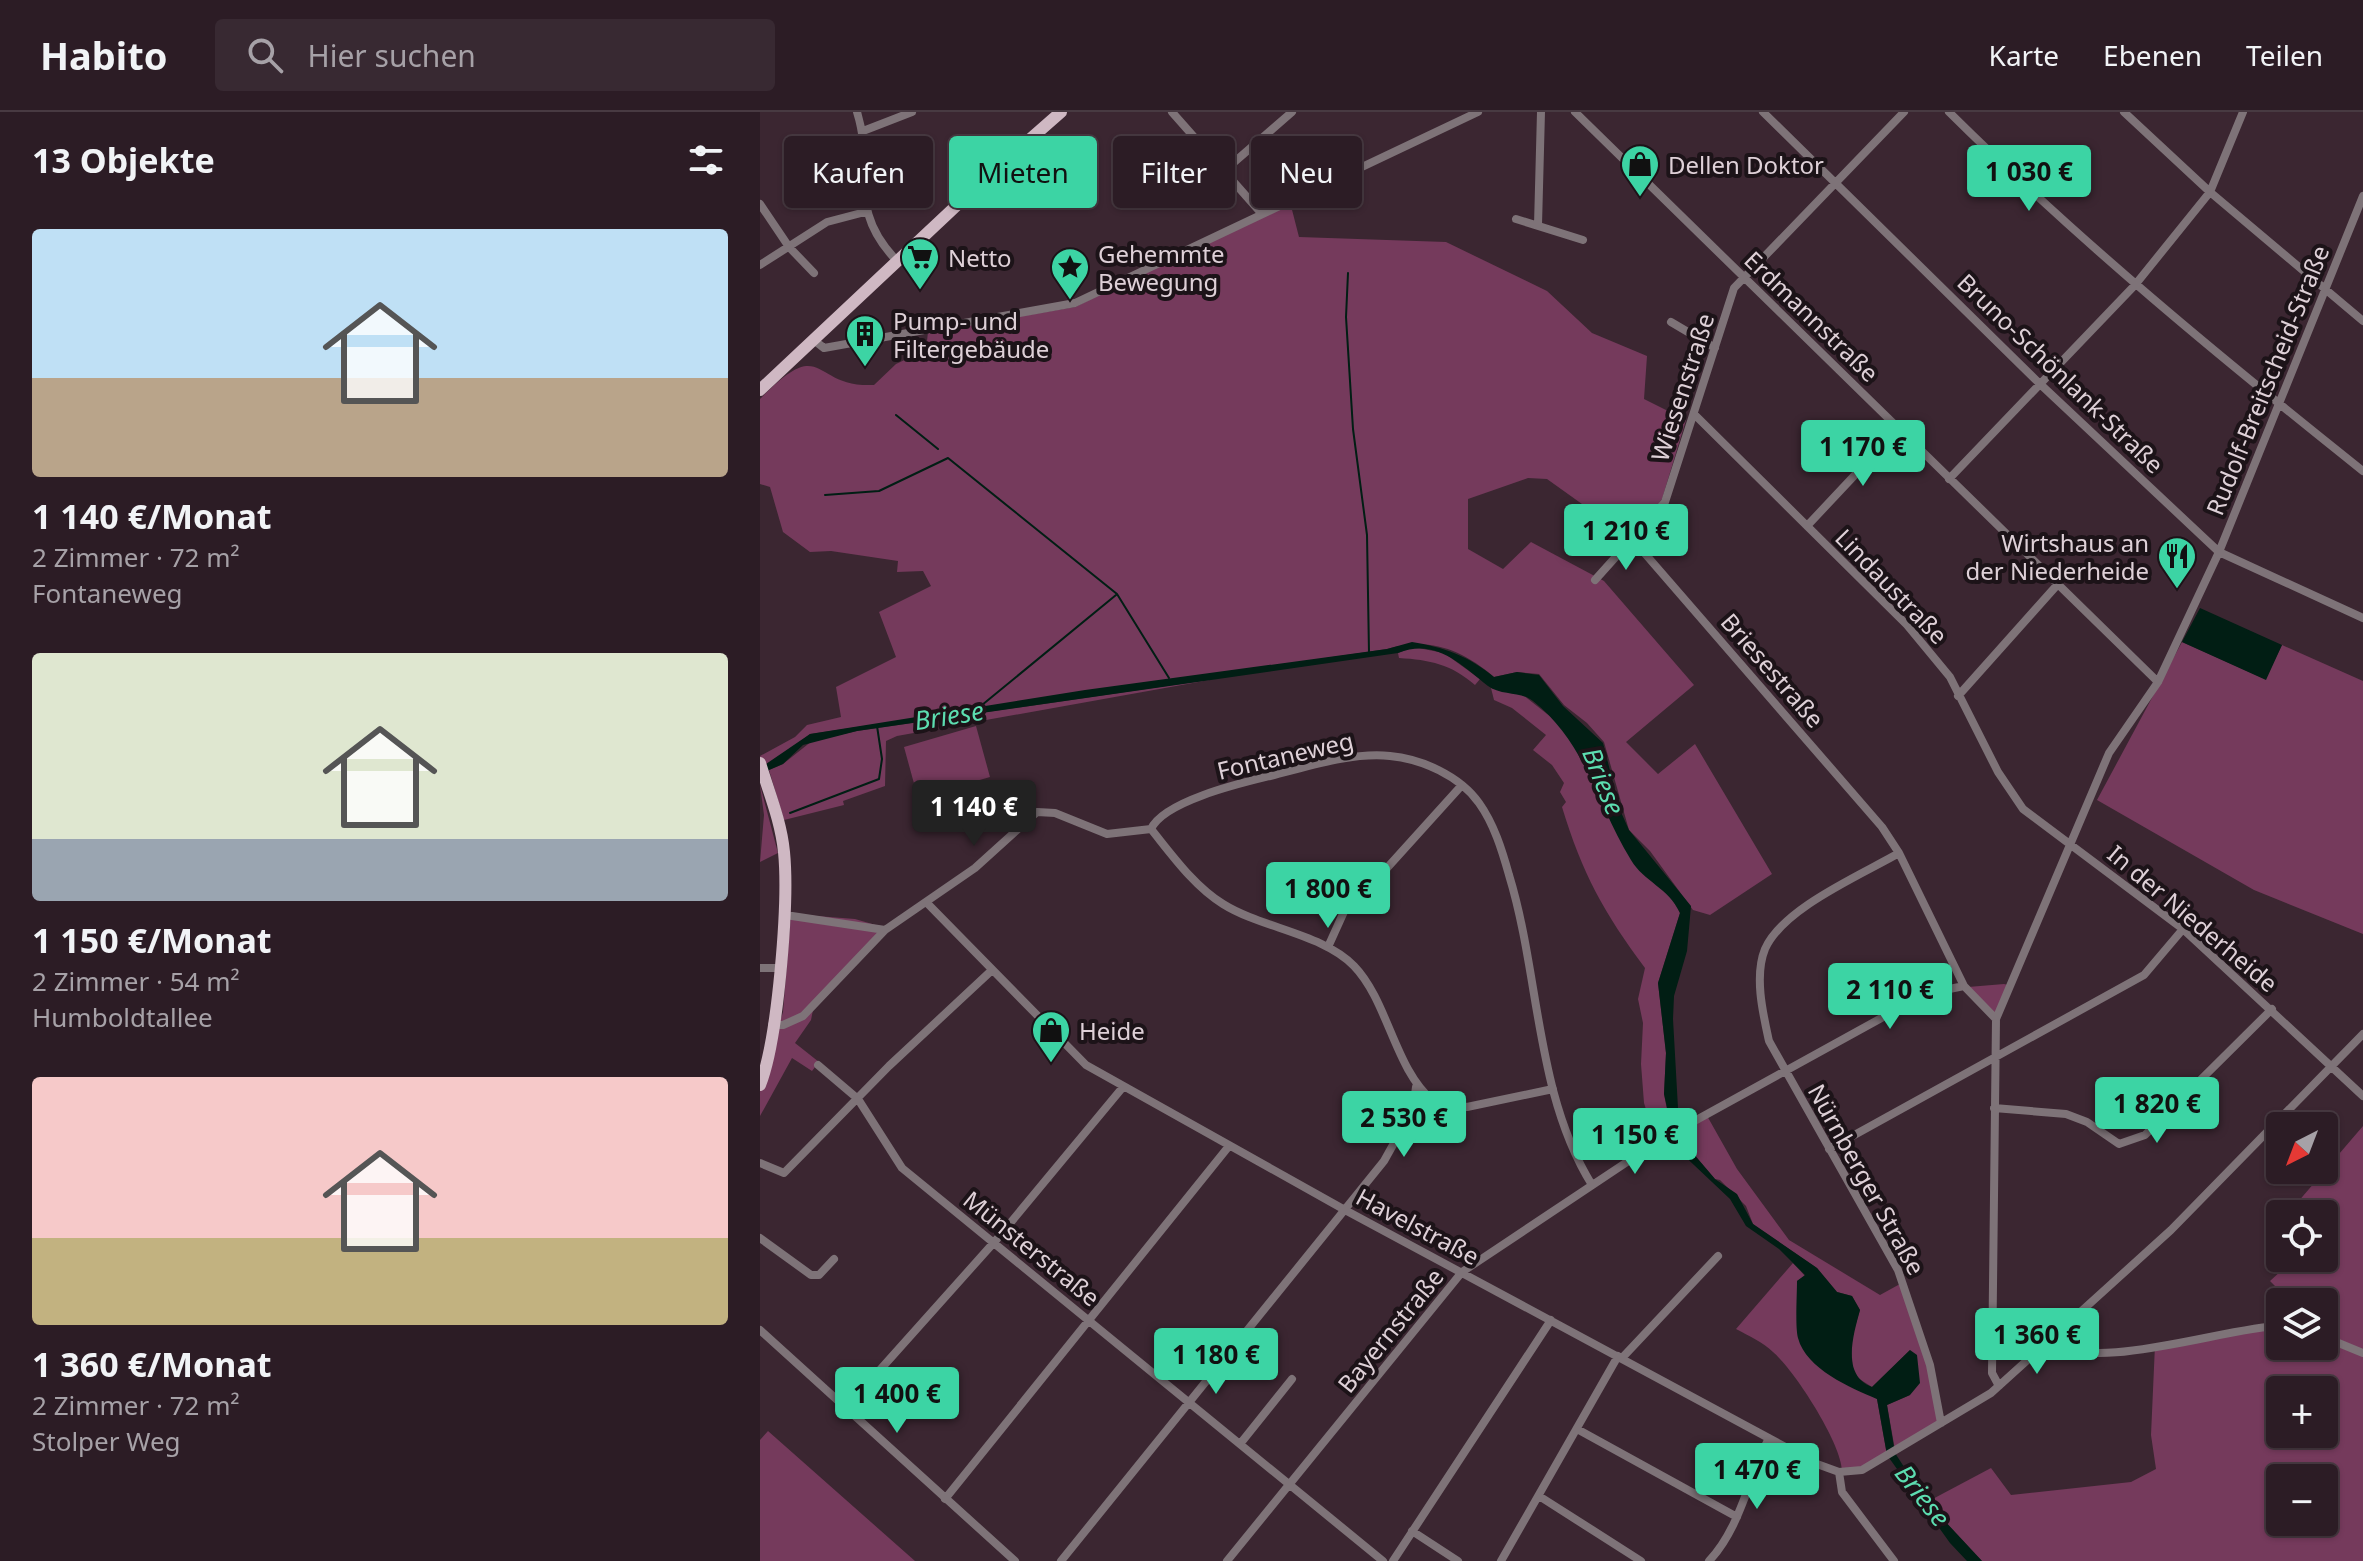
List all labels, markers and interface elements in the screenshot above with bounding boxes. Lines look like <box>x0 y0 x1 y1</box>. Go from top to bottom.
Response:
search box <box>215 19 775 91</box>
text: Habito <box>40 29 167 81</box>
icon: search <box>243 33 287 77</box>
text: Hier suchen <box>307 35 476 76</box>
text: Karte <box>1989 36 2059 74</box>
text: Ebenen <box>2103 36 2202 74</box>
text: Teilen <box>2246 36 2323 74</box>
chip: Kaufen <box>784 136 933 208</box>
chip: Mieten <box>949 136 1097 208</box>
chip: Filter <box>1113 136 1235 208</box>
chip: Neu <box>1251 136 1362 208</box>
text: 13 Objekte <box>32 137 215 183</box>
icon: filters <box>684 138 728 182</box>
shop icon: Dellen Doktor <box>1619 143 1661 198</box>
pin: 1 030 € <box>1955 145 2103 213</box>
place label: Dellen Doktor <box>1668 148 1824 181</box>
text: 1 030 € <box>1985 153 2073 189</box>
supermarket icon: Netto <box>899 236 941 291</box>
place label: Gehemmte Bewegung <box>1098 237 1224 298</box>
street label: Rudolf-Breitscheid-Straße <box>2198 240 2336 520</box>
place label: Netto <box>948 241 1012 274</box>
street label: Erdmannstraße <box>1738 243 1886 389</box>
place icon: Gehemmte Bewegung <box>1049 246 1091 301</box>
street label: Bruno-Schönlank-Straße <box>1951 266 2171 480</box>
icon: home <box>308 281 452 425</box>
place label: Pump- und Filtergebäude <box>893 304 1049 365</box>
street label: Wiesenstraße <box>1643 309 1721 465</box>
building icon: Pump- und Filtergebäude <box>844 313 886 368</box>
pin: 1 170 € <box>1789 420 1937 488</box>
text: 1 170 € <box>1819 428 1907 464</box>
text: 1 140 €/Monat <box>32 493 272 539</box>
pin: 1 210 € <box>1552 504 1700 572</box>
text: 1 210 € <box>1582 512 1670 548</box>
street label: Lindaustraße <box>1829 521 1955 651</box>
place label: Wirtshaus an der Niederheide <box>1966 526 2149 587</box>
restaurant icon: Wirtshaus an der Niederheide <box>2156 535 2198 590</box>
text: 2 Zimmer · 72 m² <box>32 539 240 575</box>
text: Fontaneweg <box>32 575 183 611</box>
street label: Briesestraße <box>1714 606 1832 734</box>
water label: Briese <box>912 692 986 738</box>
icon: home <box>308 705 452 849</box>
street label: Fontaneweg <box>1214 723 1356 787</box>
water label: Briese <box>1574 742 1634 820</box>
pin: 1 140 € <box>900 780 1048 848</box>
text: 1 140 € <box>930 788 1018 824</box>
street label: In der Niederheide <box>2101 837 2285 999</box>
pin: 1 800 € <box>1254 862 1402 930</box>
text: 1 800 € <box>1284 870 1372 906</box>
text: 1 150 €/Monat <box>32 917 272 963</box>
text: 2 Zimmer · 54 m² <box>32 963 240 999</box>
pin: 2 110 € <box>1816 963 1964 1031</box>
text: 2 110 € <box>1846 971 1934 1007</box>
text: Humboldtallee <box>32 999 213 1035</box>
shop icon: Heide <box>1030 1009 1072 1064</box>
place label: Heide <box>1079 1014 1145 1047</box>
pin: 1 820 € <box>2083 1077 2231 1145</box>
street label: Nürnberger Straße <box>1801 1078 1933 1280</box>
text: 1 820 € <box>2113 1085 2201 1121</box>
pin: 2 530 € <box>1330 1091 1478 1159</box>
text: 2 530 € <box>1360 1099 1448 1135</box>
pin: 1 150 € <box>1561 1108 1709 1176</box>
north arrow <box>2266 1112 2338 1184</box>
map controls <box>2266 1112 2338 1536</box>
text: 1 150 € <box>1591 1116 1679 1152</box>
icon: home <box>308 1129 452 1273</box>
street label: Havelstraße <box>1351 1180 1485 1272</box>
street label: Münsterstraße <box>957 1183 1107 1313</box>
button: locate <box>2266 1200 2338 1272</box>
street label: Bayernstraße <box>1330 1261 1450 1399</box>
button: layers <box>2266 1288 2338 1360</box>
pin: 1 360 € <box>1963 1308 2111 1376</box>
text: 1 360 € <box>1993 1316 2081 1352</box>
pin: 1 180 € <box>1142 1328 1290 1396</box>
text: 1 180 € <box>1172 1336 1260 1372</box>
text: 1 360 €/Monat <box>32 1341 272 1387</box>
pin: 1 400 € <box>823 1367 971 1435</box>
text: 1 400 € <box>853 1375 941 1411</box>
button: + <box>2266 1376 2338 1448</box>
text: 2 Zimmer · 72 m² <box>32 1387 240 1423</box>
text: Stolper Weg <box>32 1423 181 1459</box>
pin: 1 470 € <box>1683 1443 1831 1511</box>
text: 1 470 € <box>1713 1451 1801 1487</box>
water label: Briese <box>1887 1456 1959 1534</box>
button: − <box>2266 1464 2338 1536</box>

